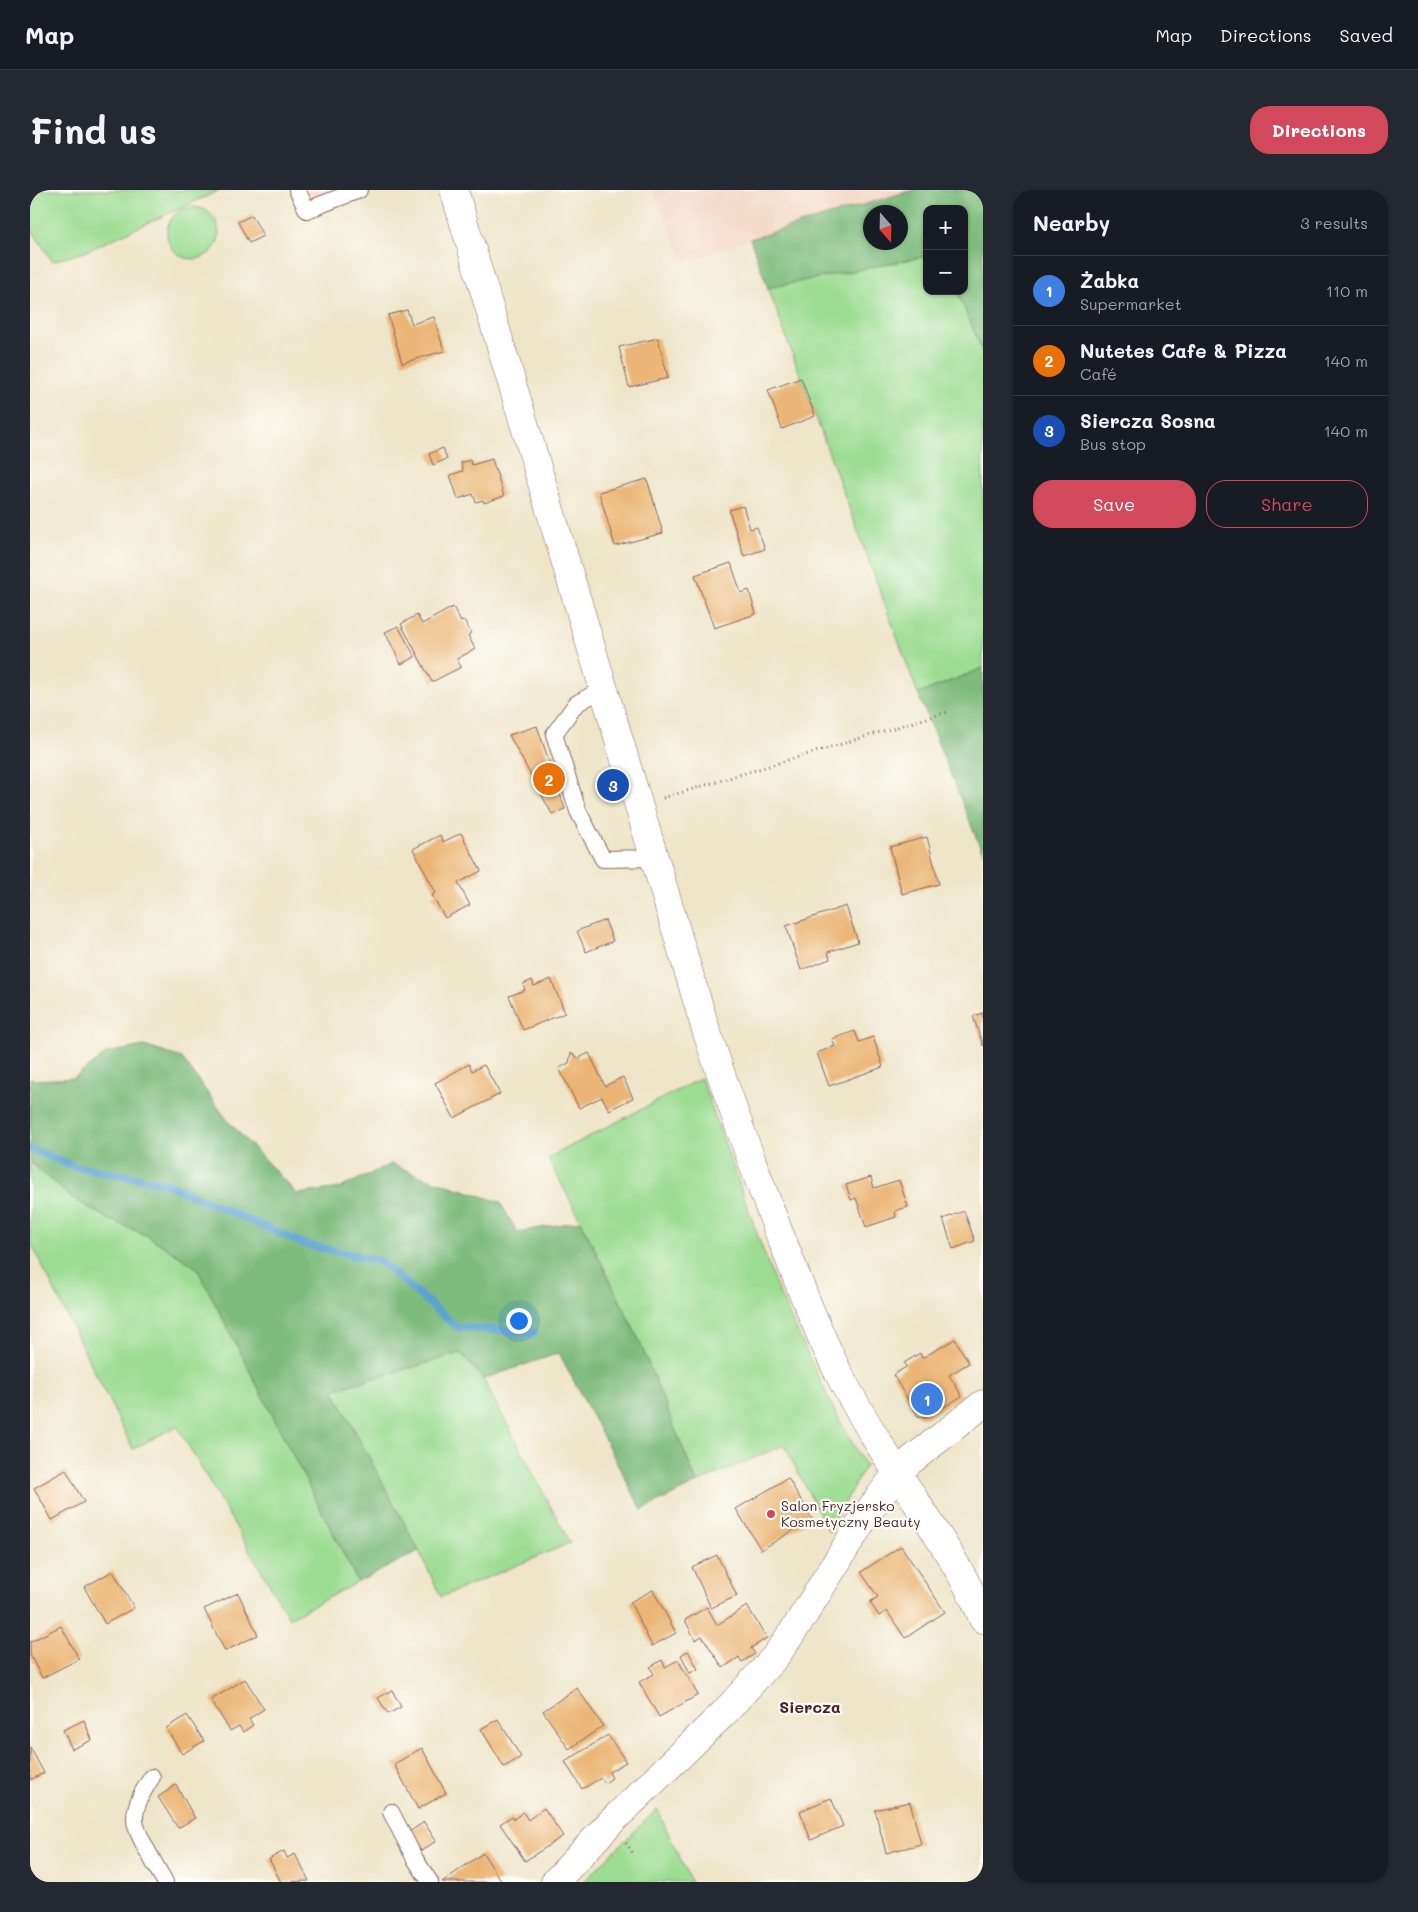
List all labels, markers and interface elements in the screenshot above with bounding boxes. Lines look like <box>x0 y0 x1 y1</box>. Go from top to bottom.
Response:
text: Map <box>25 19 74 50</box>
text: Map <box>1155 23 1192 47</box>
text: Directions <box>1220 23 1312 47</box>
text: Saved <box>1340 23 1393 47</box>
button: Directions <box>1250 106 1388 154</box>
text: Find us <box>30 107 157 153</box>
north arrow <box>863 205 908 250</box>
map controls <box>923 205 968 295</box>
button: + <box>923 205 968 250</box>
text: Nearby <box>1033 209 1110 236</box>
text: 3 results <box>1300 212 1368 233</box>
button: − <box>923 250 968 295</box>
text: Żabka <box>1080 268 1139 293</box>
text: 1 <box>1045 280 1053 301</box>
text: 110 m <box>1326 280 1368 301</box>
text: Supermarket <box>1080 293 1182 314</box>
text: Nutetes Cafe & Pizza <box>1080 338 1287 363</box>
text: 2 <box>1045 350 1053 371</box>
text: 140 m <box>1324 350 1368 371</box>
text: Café <box>1080 363 1117 384</box>
text: Siercza Sosna <box>1080 408 1216 433</box>
text: 3 <box>1044 420 1054 441</box>
text: 140 m <box>1324 420 1368 441</box>
text: Bus stop <box>1080 433 1146 454</box>
button: Save <box>1033 480 1196 528</box>
button: Share <box>1206 480 1368 528</box>
pin: 2 <box>533 760 565 798</box>
pin: 3 <box>597 766 629 804</box>
your location <box>506 1308 532 1334</box>
pin: 1 <box>911 1380 943 1418</box>
place label: Salon Fryzjersko Kosmetyczny Beauty <box>781 1496 921 1531</box>
marker: Salon Fryzjersko Kosmetyczny Beauty <box>765 1508 777 1520</box>
district label: Siercza <box>779 1696 841 1717</box>

